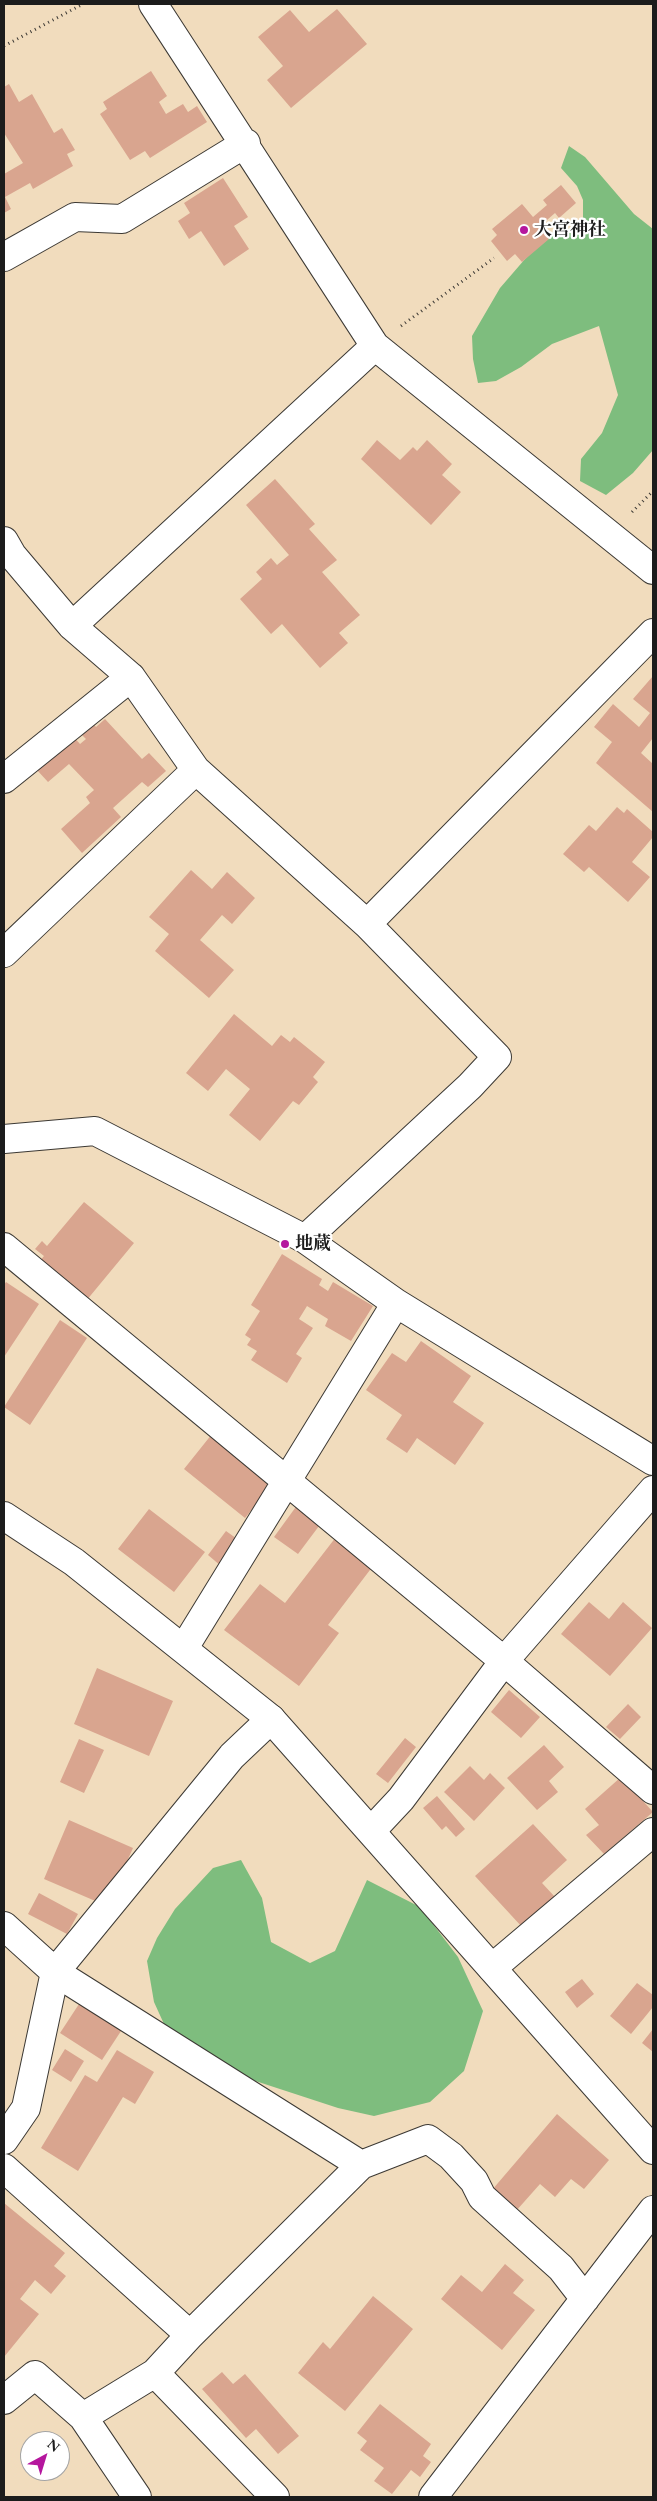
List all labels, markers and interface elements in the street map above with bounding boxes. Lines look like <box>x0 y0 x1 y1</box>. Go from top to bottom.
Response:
place label: 大宮神社 <box>534 219 606 241</box>
marker: 大宮神社 <box>518 224 530 236</box>
place label: 地蔵 <box>295 1233 331 1255</box>
marker: 地蔵 <box>279 1238 291 1250</box>
north arrow <box>20 2431 70 2481</box>
text: N <box>44 2435 64 2456</box>

